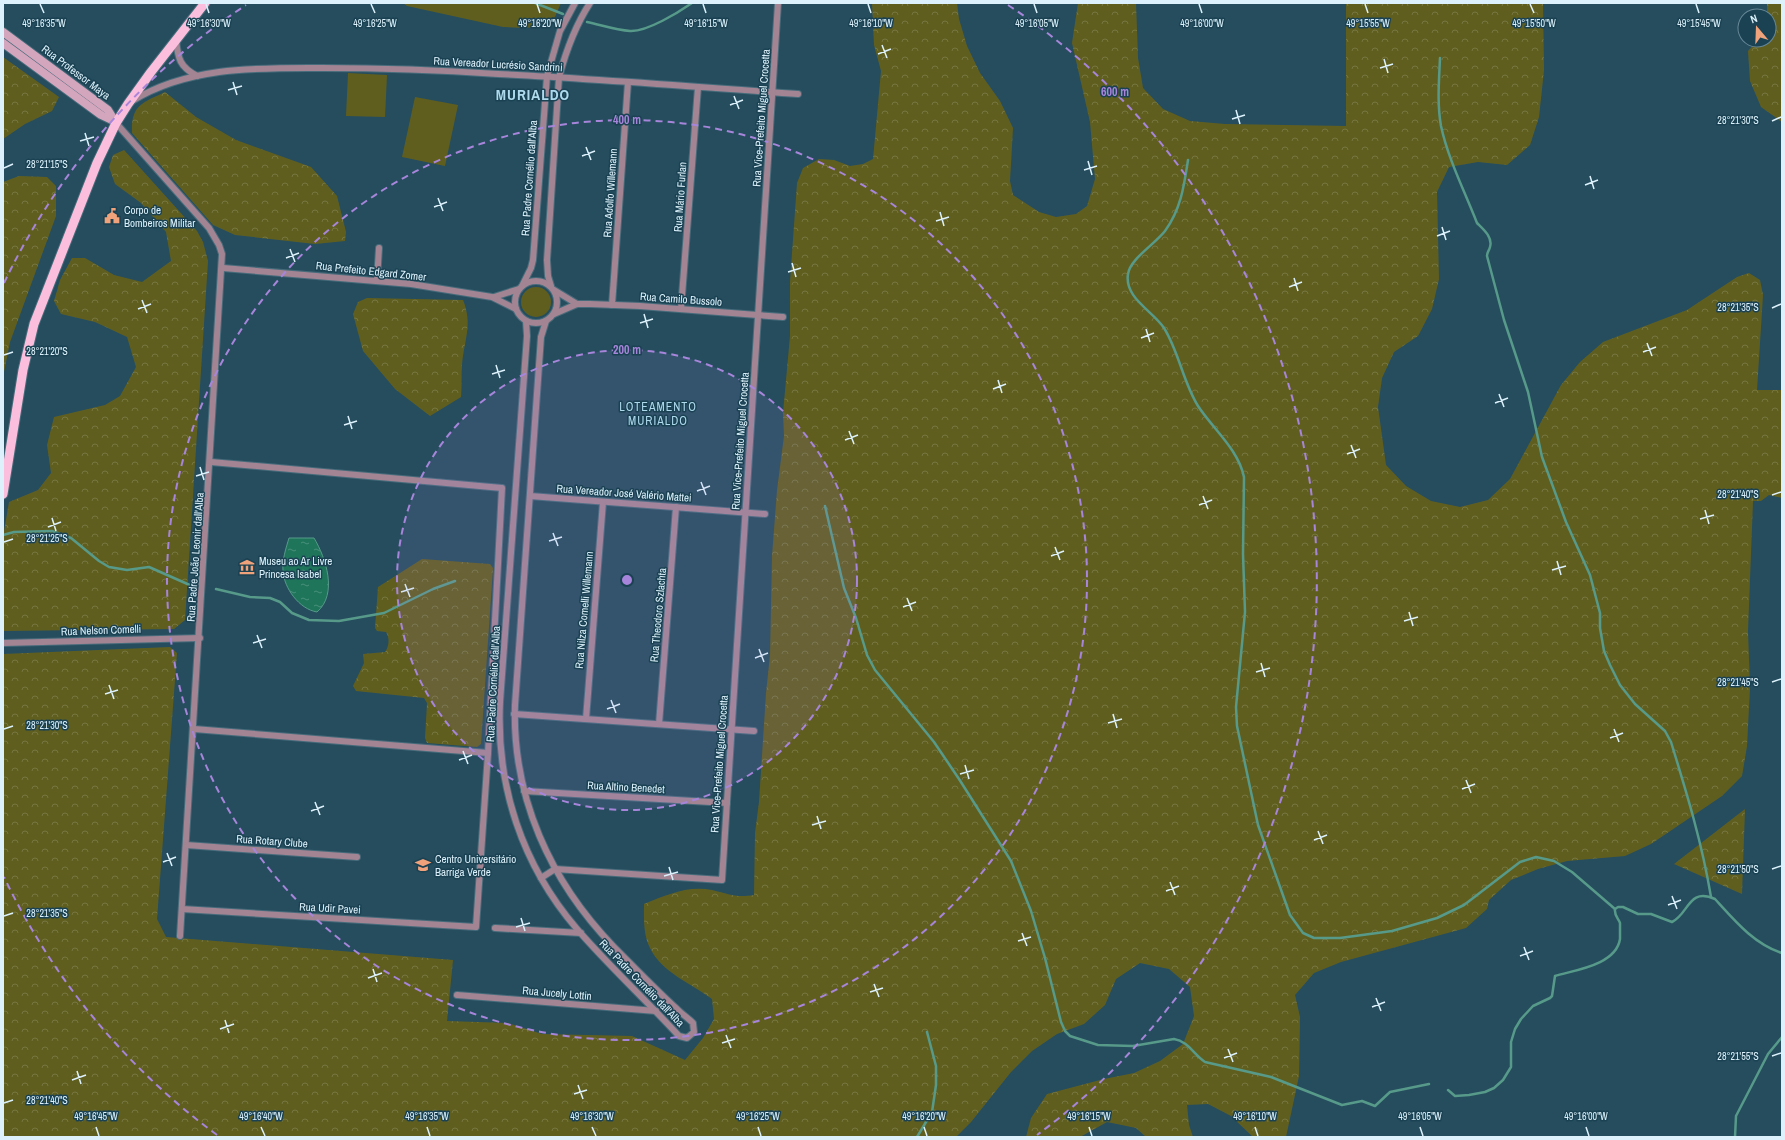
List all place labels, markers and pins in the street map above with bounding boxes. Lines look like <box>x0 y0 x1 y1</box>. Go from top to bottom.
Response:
place label: Corpo de Bombeiros Militar <box>124 203 195 230</box>
public building icon: Corpo de Bombeiros Militar <box>103 207 121 225</box>
place label: Museu ao Ar Livre Princesa Isabel <box>259 554 332 581</box>
museum icon: Museu ao Ar Livre Princesa Isabel <box>238 558 256 576</box>
centre of rings <box>620 573 634 587</box>
place label: Centro Universitário Barriga Verde <box>435 852 516 879</box>
school or university icon: Centro Universitário Barriga Verde <box>414 856 432 874</box>

